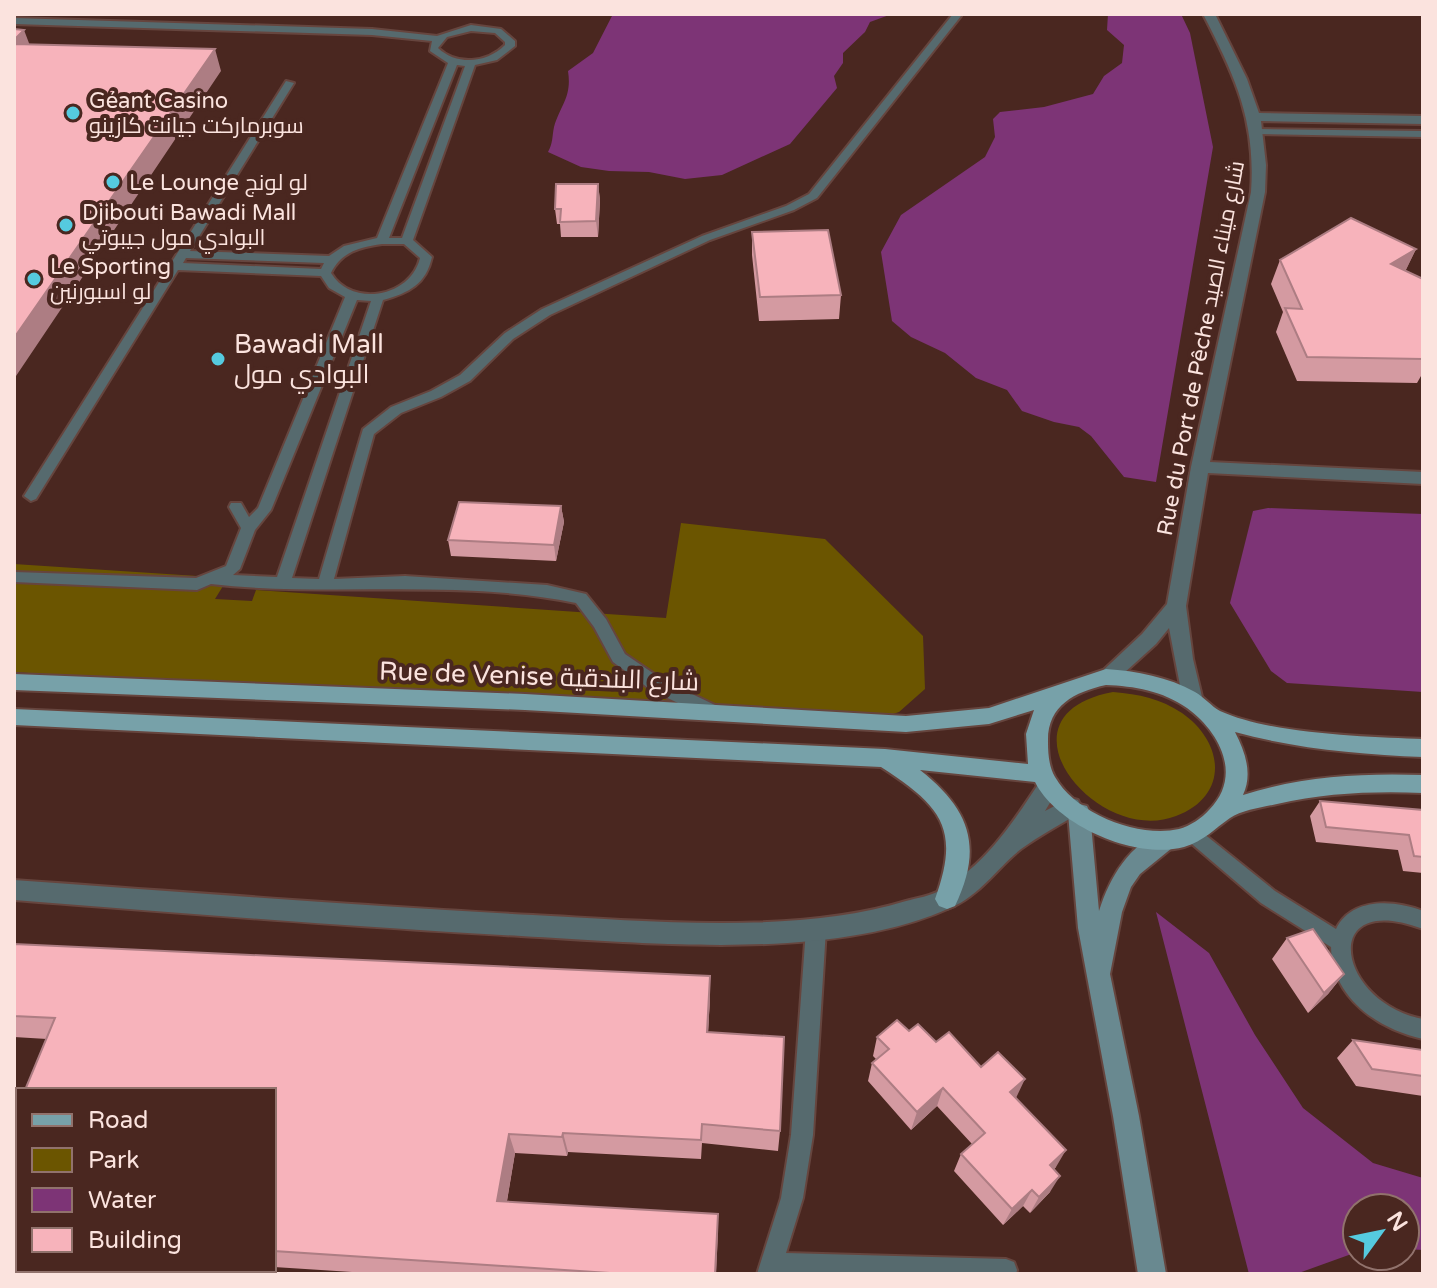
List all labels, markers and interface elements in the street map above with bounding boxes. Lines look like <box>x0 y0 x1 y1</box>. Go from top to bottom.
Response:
place label: Géant Casino سوبرماركت جيانت كازينو <box>89 88 304 139</box>
marker: Géant Casino سوبرماركت جيانت كازينو <box>64 104 82 122</box>
street label: Rue du Port de Pêche شارع ميناء الصيد <box>1152 158 1251 538</box>
place label: Le Lounge لو لونج <box>129 170 308 197</box>
marker: Le Lounge لو لونج <box>104 173 122 191</box>
place label: Djibouti Bawadi Mall البوادي مول جيبوتي <box>82 200 296 254</box>
marker: Djibouti Bawadi Mall البوادي مول جيبوتي <box>57 216 75 234</box>
place label: Le Sporting لو اسبورنين <box>50 254 171 305</box>
marker: Le Sporting لو اسبورنين <box>25 270 43 288</box>
place label: Bawadi Mall البوادي مول <box>234 329 384 394</box>
marker: Bawadi Mall البوادي مول <box>209 350 227 368</box>
street label: Rue de Venise شارع البندقية <box>378 655 700 699</box>
legend <box>16 1088 276 1272</box>
text: Road <box>88 1106 148 1135</box>
text: Park <box>88 1146 139 1175</box>
text: Water <box>88 1186 157 1215</box>
north arrow <box>1341 1192 1421 1272</box>
text: N <box>1381 1207 1413 1236</box>
text: Building <box>88 1226 182 1255</box>

